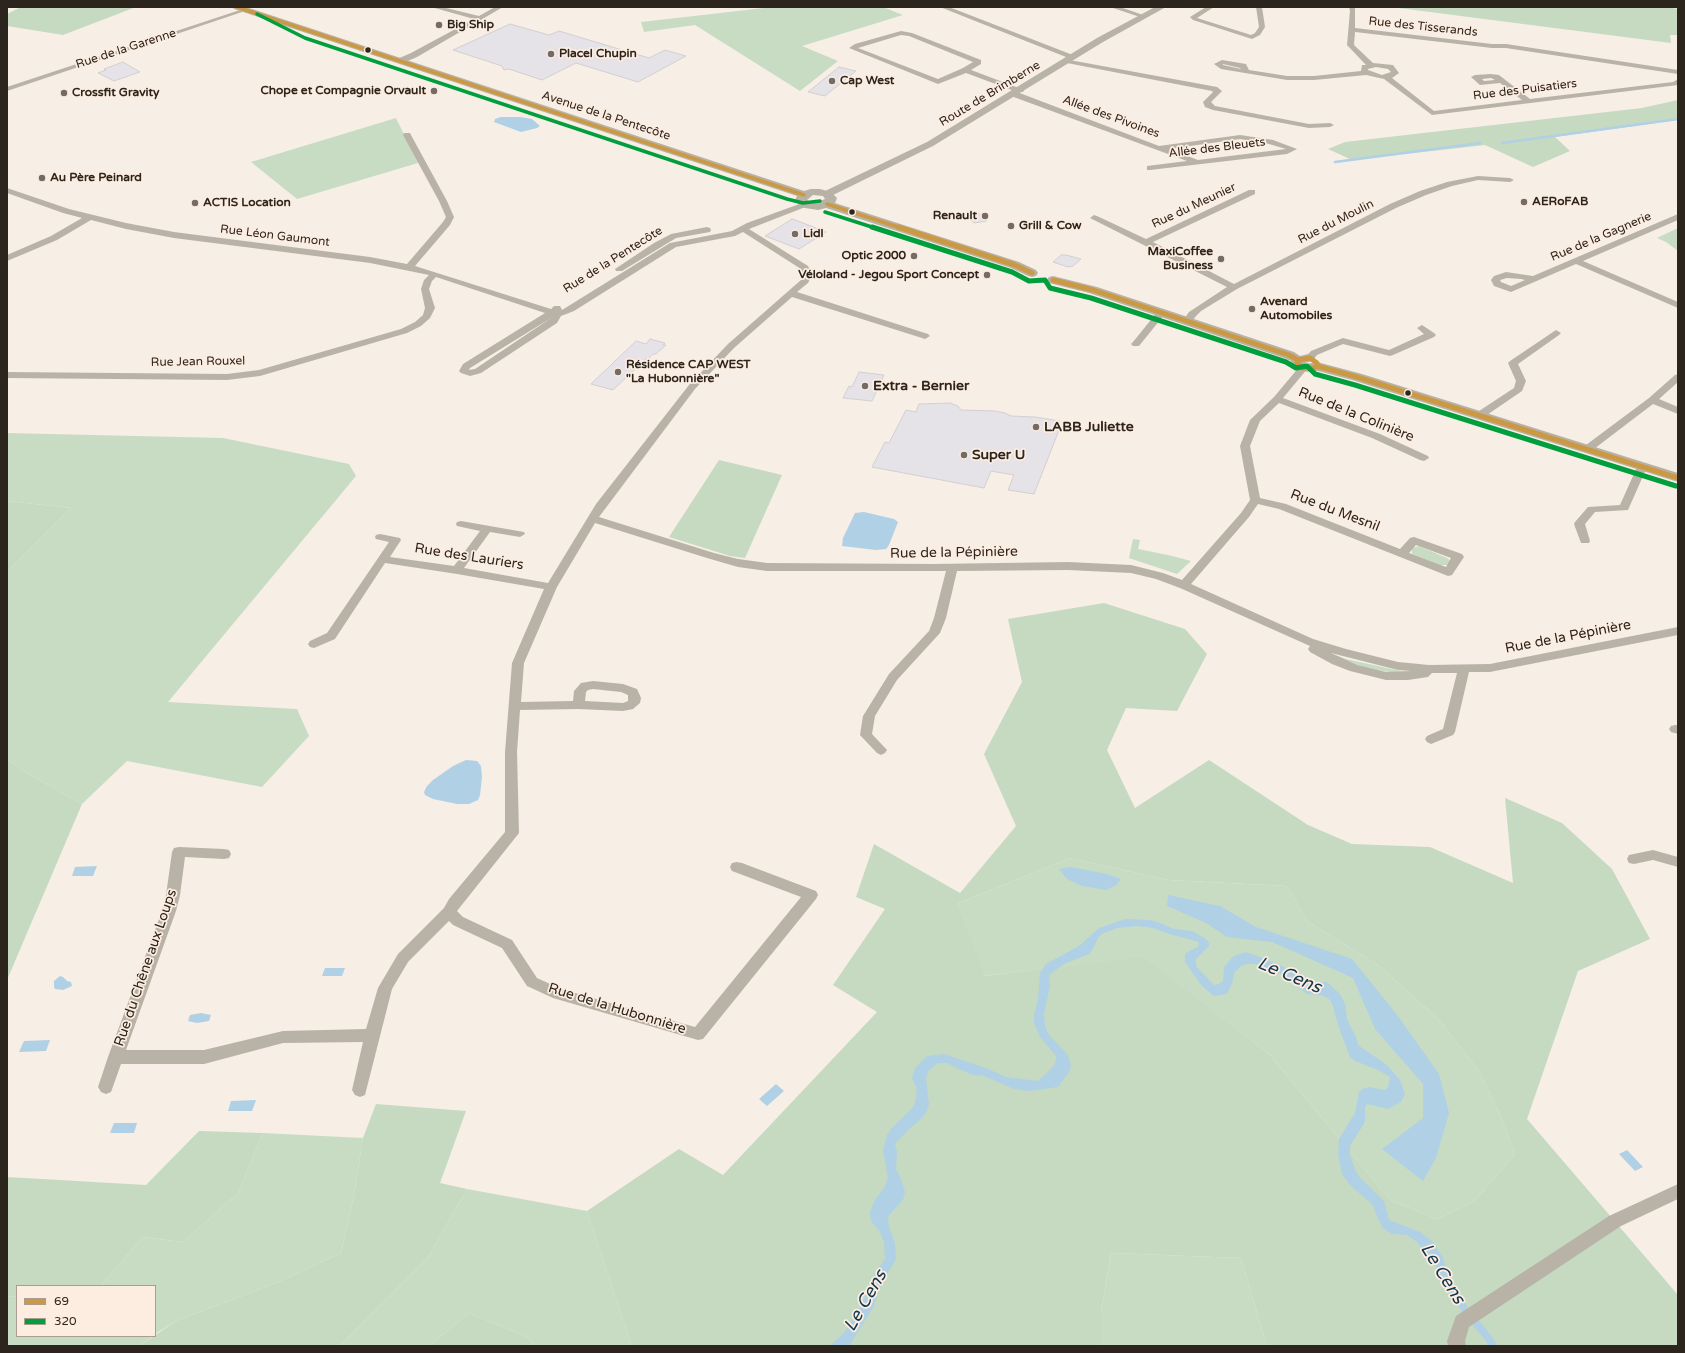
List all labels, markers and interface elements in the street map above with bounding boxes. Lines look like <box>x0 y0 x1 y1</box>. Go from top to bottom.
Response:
street label: Rue des Tisserands <box>1368 14 1478 40</box>
place label: Big Ship <box>447 18 494 32</box>
marker: Big Ship <box>434 20 444 30</box>
street label: Rue de la Garenne <box>74 26 178 72</box>
unlabelled marker <box>363 45 373 55</box>
place label: Placel Chupin <box>559 47 637 61</box>
marker: Placel Chupin <box>546 49 556 59</box>
street label: Route de Brimberne <box>937 58 1043 130</box>
place label: Cap West <box>840 74 894 88</box>
marker: Cap West <box>827 76 837 86</box>
street label: Rue des Puisatiers <box>1472 76 1578 104</box>
place label: Chope et Compagnie Orvault <box>260 84 426 98</box>
place label: Crossfit Gravity <box>72 86 159 100</box>
marker: Chope et Compagnie Orvault <box>429 86 439 96</box>
marker: Crossfit Gravity <box>59 88 69 98</box>
street label: Avenue de la Pentecôte <box>540 88 672 144</box>
street label: Allée des Pivoines <box>1061 93 1161 141</box>
street label: Allée des Bleuets <box>1168 135 1266 161</box>
place label: Au Père Peinard <box>50 171 142 185</box>
marker: Au Père Peinard <box>37 173 47 183</box>
street label: Rue du Meunier <box>1150 180 1238 232</box>
place label: AERoFAB <box>1532 195 1588 209</box>
place label: ACTIS Location <box>203 196 291 210</box>
street label: Rue du Moulin <box>1296 197 1376 247</box>
marker: AERoFAB <box>1519 197 1529 207</box>
marker: ACTIS Location <box>190 198 200 208</box>
unlabelled marker <box>847 207 857 217</box>
place label: Renault <box>933 209 977 223</box>
street label: Rue de la Gagnerie <box>1548 209 1654 265</box>
marker: Renault <box>980 211 990 221</box>
place label: Grill & Cow <box>1019 219 1082 233</box>
marker: Grill & Cow <box>1006 221 1016 231</box>
street label: Rue Léon Gaumont <box>219 222 331 250</box>
street label: Rue de la Pentecôte <box>561 224 665 296</box>
place label: Lidl <box>803 227 823 241</box>
marker: Lidl <box>790 229 800 239</box>
place label: MaxiCoffee Business <box>1147 245 1213 273</box>
place label: Optic 2000 <box>842 249 906 263</box>
marker: Optic 2000 <box>909 251 919 261</box>
marker: MaxiCoffee Business <box>1216 254 1226 264</box>
place label: Véloland - Jegou Sport Concept <box>798 268 979 282</box>
marker: Véloland - Jegou Sport Concept <box>982 270 992 280</box>
place label: Avenard Automobiles <box>1260 295 1332 323</box>
marker: Avenard Automobiles <box>1247 304 1257 314</box>
street label: Rue Jean Rouxel <box>151 354 245 370</box>
place label: Résidence CAP WEST "La Hubonnière" <box>626 358 751 386</box>
marker: Résidence CAP WEST "La Hubonnière" <box>613 367 623 377</box>
place label: Extra - Bernier <box>873 378 969 394</box>
marker: Extra - Bernier <box>860 381 870 391</box>
street label: Rue de la Colinière <box>1296 384 1416 446</box>
unlabelled marker <box>1403 388 1413 398</box>
place label: LABB Juliette <box>1044 419 1134 435</box>
marker: LABB Juliette <box>1031 422 1041 432</box>
place label: Super U <box>972 447 1025 463</box>
marker: Super U <box>959 450 969 460</box>
street label: Rue du Mesnil <box>1288 486 1382 536</box>
street label: Rue des Lauriers <box>413 540 525 574</box>
street label: Rue de la Pépinière <box>890 543 1018 563</box>
street label: Rue de la Pépinière <box>1504 617 1632 657</box>
street label: Rue du Chêne aux Loups <box>111 887 181 1049</box>
water label: Le Cens <box>1254 953 1324 999</box>
street label: Rue de la Hubonnière <box>546 980 688 1038</box>
water label: Le Cens <box>1415 1240 1469 1308</box>
water label: Le Cens <box>840 1266 892 1336</box>
legend <box>16 1285 156 1337</box>
text: 69 <box>54 1294 69 1308</box>
text: 320 <box>54 1314 77 1328</box>

